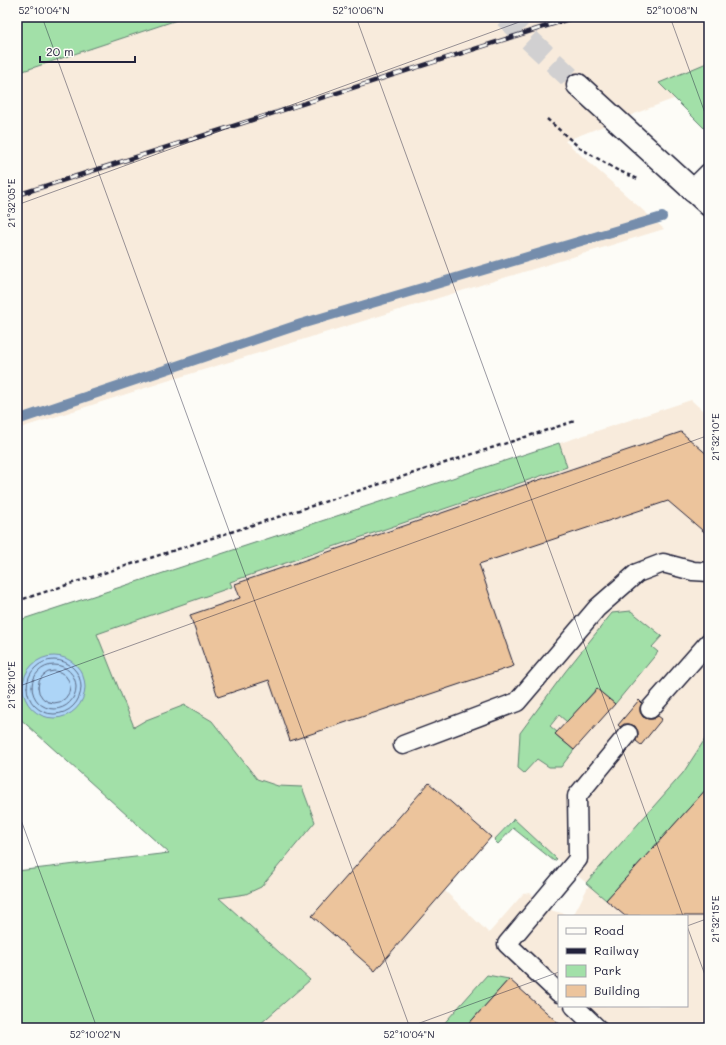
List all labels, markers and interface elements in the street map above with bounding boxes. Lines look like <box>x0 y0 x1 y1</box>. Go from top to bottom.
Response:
text: 52°10'04"N <box>18 3 70 17</box>
text: 52°10'06"N <box>332 3 384 17</box>
text: 52°10'08"N <box>646 3 698 17</box>
scale bar <box>40 38 135 64</box>
text: 20 m <box>46 43 74 59</box>
text: 21°32'05"E <box>4 178 18 227</box>
text: 21°32'10"E <box>708 413 722 461</box>
text: 21°32'10"E <box>4 661 18 709</box>
text: 21°32'15"E <box>708 895 722 943</box>
legend <box>558 915 688 1007</box>
text: Road <box>594 922 624 938</box>
text: Railway <box>594 942 639 958</box>
text: Park <box>594 962 621 978</box>
text: Building <box>594 982 640 998</box>
text: 52°10'02"N <box>70 1027 120 1041</box>
text: 52°10'04"N <box>383 1027 435 1041</box>

